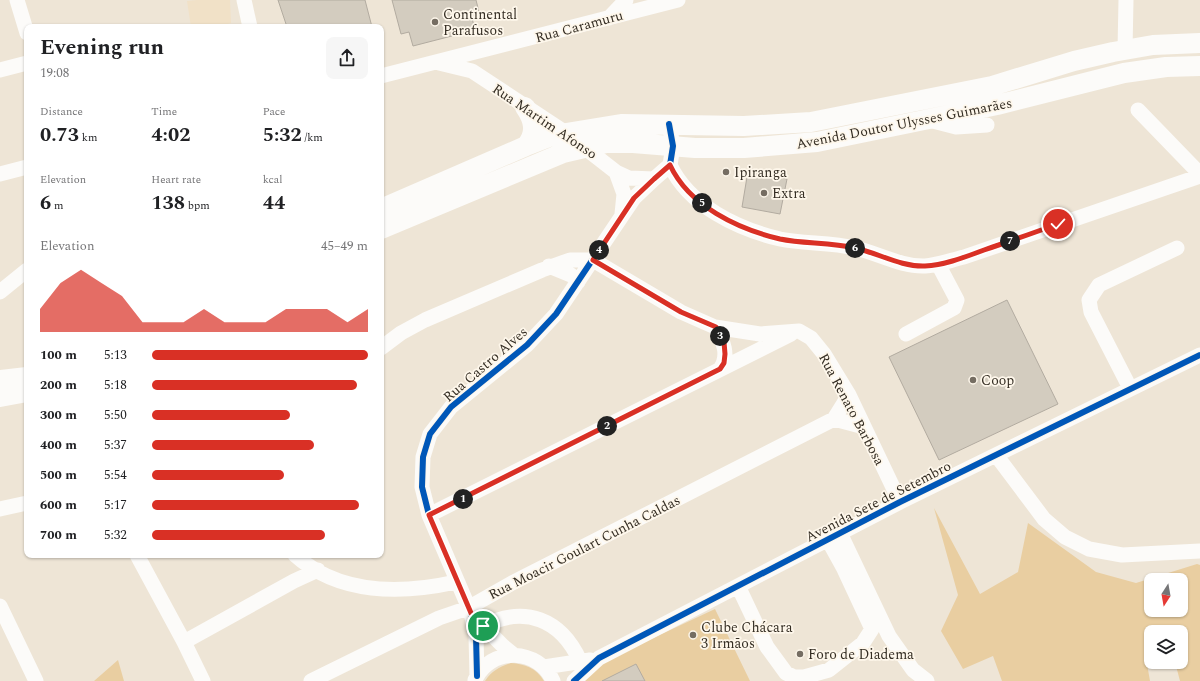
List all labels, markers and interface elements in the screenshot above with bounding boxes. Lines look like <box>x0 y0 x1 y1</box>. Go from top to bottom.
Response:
place label: Continental Parafusos <box>443 4 517 41</box>
street label: Rua Caramuru <box>533 5 626 48</box>
marker: Continental Parafusos <box>430 17 440 27</box>
text: Evening run <box>40 31 164 64</box>
button: share <box>326 37 368 79</box>
text: 19:08 <box>40 63 69 83</box>
street label: Rua Martim Afonso <box>488 78 601 164</box>
street label: Avenida Doutor Ulysses Guimarães <box>794 92 1014 155</box>
text: Distance <box>40 103 83 120</box>
text: Time <box>151 103 177 120</box>
text: Pace <box>263 103 285 120</box>
text: 0.73 <box>40 120 79 150</box>
text: 4:02 <box>151 120 190 150</box>
text: 5:32 <box>263 120 302 150</box>
text: km <box>79 129 97 146</box>
text: /km <box>302 129 323 146</box>
place label: Ipiranga <box>734 162 787 183</box>
marker: Ipiranga <box>721 167 731 177</box>
text: Elevation <box>40 171 86 188</box>
text: Heart rate <box>151 171 201 188</box>
text: kcal <box>263 171 282 188</box>
place label: Extra <box>772 183 806 204</box>
text: 6 <box>40 188 51 218</box>
text: 138 <box>151 188 185 218</box>
text: 44 <box>263 188 285 218</box>
marker: Extra <box>759 188 769 198</box>
pin: 5 <box>692 193 712 213</box>
text: 5 <box>699 194 705 211</box>
text: m <box>51 197 63 214</box>
text: bpm <box>185 197 210 214</box>
pin <box>1041 207 1075 241</box>
icon: check <box>1047 213 1069 235</box>
pin: 7 <box>1000 231 1020 251</box>
text: 7 <box>1007 232 1013 249</box>
text: Elevation <box>40 236 94 256</box>
text: 45–49 m <box>321 236 368 256</box>
pin: 6 <box>845 238 865 258</box>
text: 6 <box>852 239 858 256</box>
pin: 4 <box>589 240 609 260</box>
text: 4 <box>596 241 602 258</box>
street label: Rua Castro Alves <box>438 322 532 407</box>
pin: 3 <box>710 326 730 346</box>
text: 3 <box>717 327 723 344</box>
text: 100 m <box>40 345 77 365</box>
text: 5:13 <box>104 345 127 365</box>
street label: Rua Renato Barbosa <box>813 349 890 469</box>
place label: Coop <box>981 370 1014 391</box>
text: 200 m <box>40 375 77 395</box>
text: 5:18 <box>104 375 127 395</box>
marker: Coop <box>968 375 978 385</box>
text: 300 m <box>40 405 77 425</box>
text: 5:50 <box>104 405 127 425</box>
pin: 2 <box>597 416 617 436</box>
text: 2 <box>604 417 610 434</box>
text: 400 m <box>40 435 77 455</box>
text: 5:37 <box>104 435 127 455</box>
street label: Avenida Sete de Setembro <box>802 456 955 547</box>
text: 500 m <box>40 465 77 485</box>
text: 5:54 <box>104 465 127 485</box>
pin: 1 <box>453 489 473 509</box>
text: 1 <box>460 490 466 507</box>
street label: Rua Moacir Goulart Cunha Caldas <box>485 490 684 605</box>
text: 600 m <box>40 495 77 515</box>
text: 5:17 <box>104 495 127 515</box>
text: 700 m <box>40 525 77 545</box>
text: 5:32 <box>104 525 127 545</box>
north arrow <box>1144 573 1188 617</box>
map controls <box>1144 573 1188 669</box>
pin <box>466 609 500 643</box>
icon: arrive <box>472 615 494 637</box>
place label: Clube Chácara 3 Irmãos <box>701 617 793 654</box>
button: layers <box>1144 625 1188 669</box>
marker: Clube Chácara 3 Irmãos <box>688 630 698 640</box>
place label: Foro de Diadema <box>808 644 914 665</box>
marker: Foro de Diadema <box>795 649 805 659</box>

